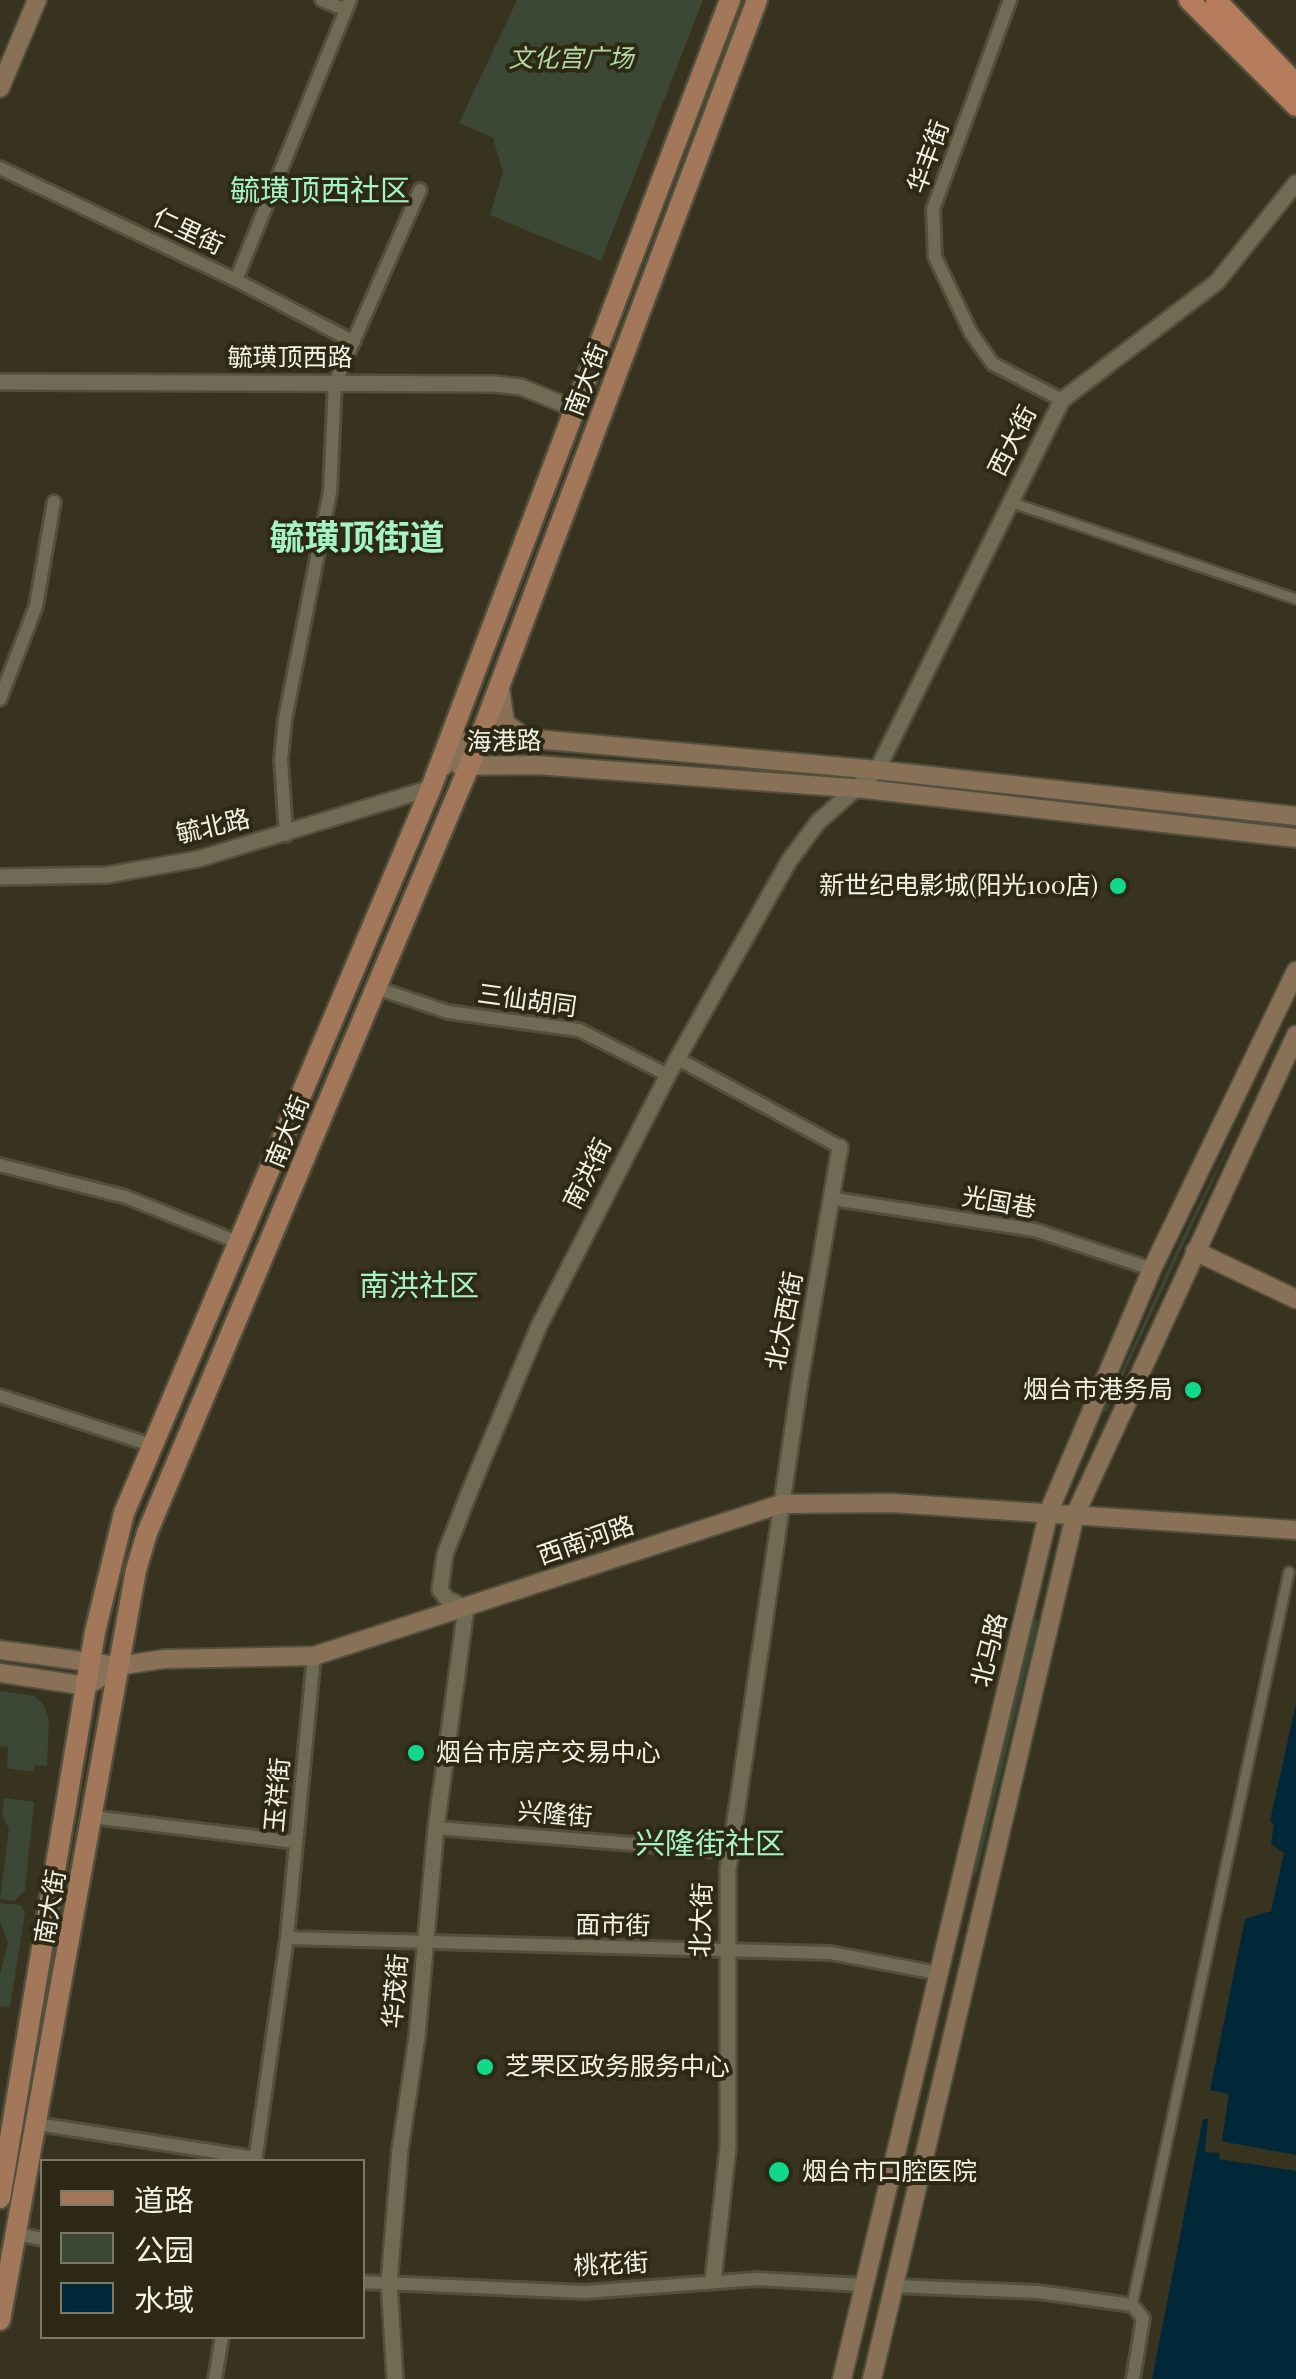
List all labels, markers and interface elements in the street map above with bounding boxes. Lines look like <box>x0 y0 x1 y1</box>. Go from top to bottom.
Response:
park label: 文化宫广场 <box>509 44 633 74</box>
street label: 华丰街 <box>902 117 956 197</box>
district label: 毓璜顶西社区 <box>230 174 410 210</box>
street label: 仁里街 <box>148 203 228 261</box>
street label: 南大街 <box>560 340 614 420</box>
street label: 毓璜顶西路 <box>228 343 352 373</box>
street label: 西大街 <box>983 401 1043 481</box>
district label: 毓璜顶街道 <box>270 518 444 560</box>
street label: 海港路 <box>466 726 542 758</box>
street label: 毓北路 <box>173 804 253 850</box>
place label: 新世纪电影城(阳光100店) <box>819 871 1098 901</box>
marker: 新世纪电影城(阳光100店) <box>1107 875 1129 897</box>
street label: 三仙胡同 <box>475 979 579 1023</box>
street label: 南大街 <box>260 1092 316 1172</box>
street label: 南洪街 <box>558 1134 618 1214</box>
street label: 光国巷 <box>959 1182 1039 1224</box>
district label: 南洪社区 <box>359 1269 479 1305</box>
street label: 北大西街 <box>761 1269 809 1373</box>
place label: 烟台市港务局 <box>1023 1375 1173 1405</box>
marker: 烟台市港务局 <box>1182 1379 1204 1401</box>
street label: 西南河路 <box>534 1511 638 1571</box>
street label: 北马路 <box>966 1610 1014 1690</box>
place label: 烟台市房产交易中心 <box>436 1738 661 1768</box>
marker: 烟台市房产交易中心 <box>405 1742 427 1764</box>
street label: 玉祥街 <box>260 1756 296 1834</box>
street label: 兴隆街 <box>516 1797 594 1833</box>
district label: 兴隆街社区 <box>635 1827 785 1863</box>
street label: 南大街 <box>30 1867 72 1947</box>
street label: 北大街 <box>686 1882 718 1958</box>
street label: 面市街 <box>575 1910 651 1942</box>
street label: 华茂街 <box>378 1952 414 2030</box>
place label: 芝罘区政务服务中心 <box>505 2052 730 2082</box>
marker: 芝罘区政务服务中心 <box>474 2056 496 2078</box>
place label: 烟台市口腔医院 <box>802 2157 977 2187</box>
legend <box>40 2159 365 2339</box>
marker: 烟台市口腔医院 <box>766 2159 792 2185</box>
text: 道路 <box>134 2179 194 2219</box>
text: 公园 <box>134 2229 194 2269</box>
street label: 桃花街 <box>573 2248 649 2282</box>
text: 水域 <box>134 2279 194 2319</box>

